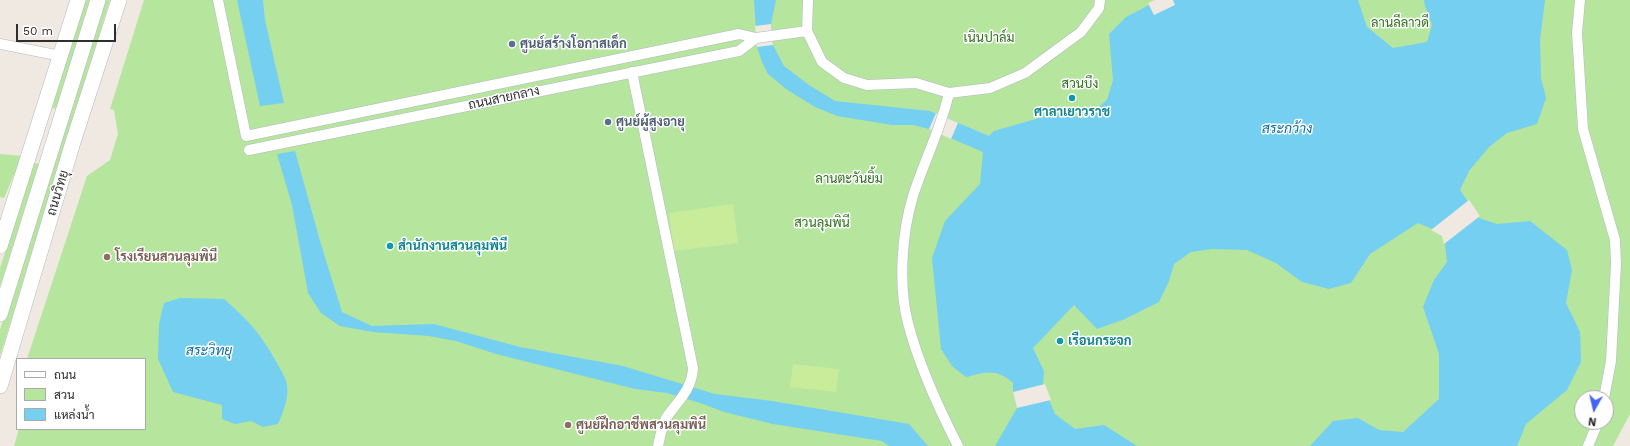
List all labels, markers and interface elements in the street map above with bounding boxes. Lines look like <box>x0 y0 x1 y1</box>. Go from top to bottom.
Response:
park label: ลานลีลาวดี <box>1371 15 1429 31</box>
scale bar <box>18 16 118 42</box>
text: 50 m <box>23 24 53 38</box>
park label: เนินปาล์ม <box>964 30 1014 46</box>
place label: ศูนย์สร้างโอกาสเด็ก <box>520 36 627 52</box>
marker: ศูนย์สร้างโอกาสเด็ก <box>507 39 517 49</box>
park label: สวนบึง <box>1062 76 1098 92</box>
street label: ถนนสายกลาง <box>467 83 541 113</box>
marker: ศาลาเยาวราช <box>1067 93 1077 103</box>
place label: ศาลาเยาวราช <box>1034 104 1110 120</box>
place label: ศูนย์ผู้สูงอายุ <box>616 114 685 130</box>
marker: ศูนย์ผู้สูงอายุ <box>603 117 613 127</box>
water label: สระกว้าง <box>1262 121 1312 137</box>
street label: ถนนวิทยุ <box>44 168 72 218</box>
park label: ลานตะวันยิ้ม <box>815 171 883 187</box>
park label: สวนลุมพินี <box>794 215 850 231</box>
place label: สำนักงานสวนลุมพินี <box>398 238 507 254</box>
marker: สำนักงานสวนลุมพินี <box>385 241 395 251</box>
place label: โรงเรียนสวนลุมพินี <box>115 249 217 265</box>
marker: โรงเรียนสวนลุมพินี <box>102 252 112 262</box>
place label: เรือนกระจก <box>1068 333 1132 349</box>
marker: เรือนกระจก <box>1055 336 1065 346</box>
water label: สระวิทยุ <box>186 343 232 359</box>
legend <box>16 358 146 430</box>
text: ถนน <box>54 368 76 382</box>
text: สวน <box>54 388 75 402</box>
north arrow <box>1574 390 1614 430</box>
text: แหล่งน้ำ <box>54 408 94 422</box>
text: N <box>1587 414 1597 428</box>
place label: ศูนย์ฝึกอาชีพสวนลุมพินี <box>576 417 706 433</box>
marker: ศูนย์ฝึกอาชีพสวนลุมพินี <box>563 420 573 430</box>

